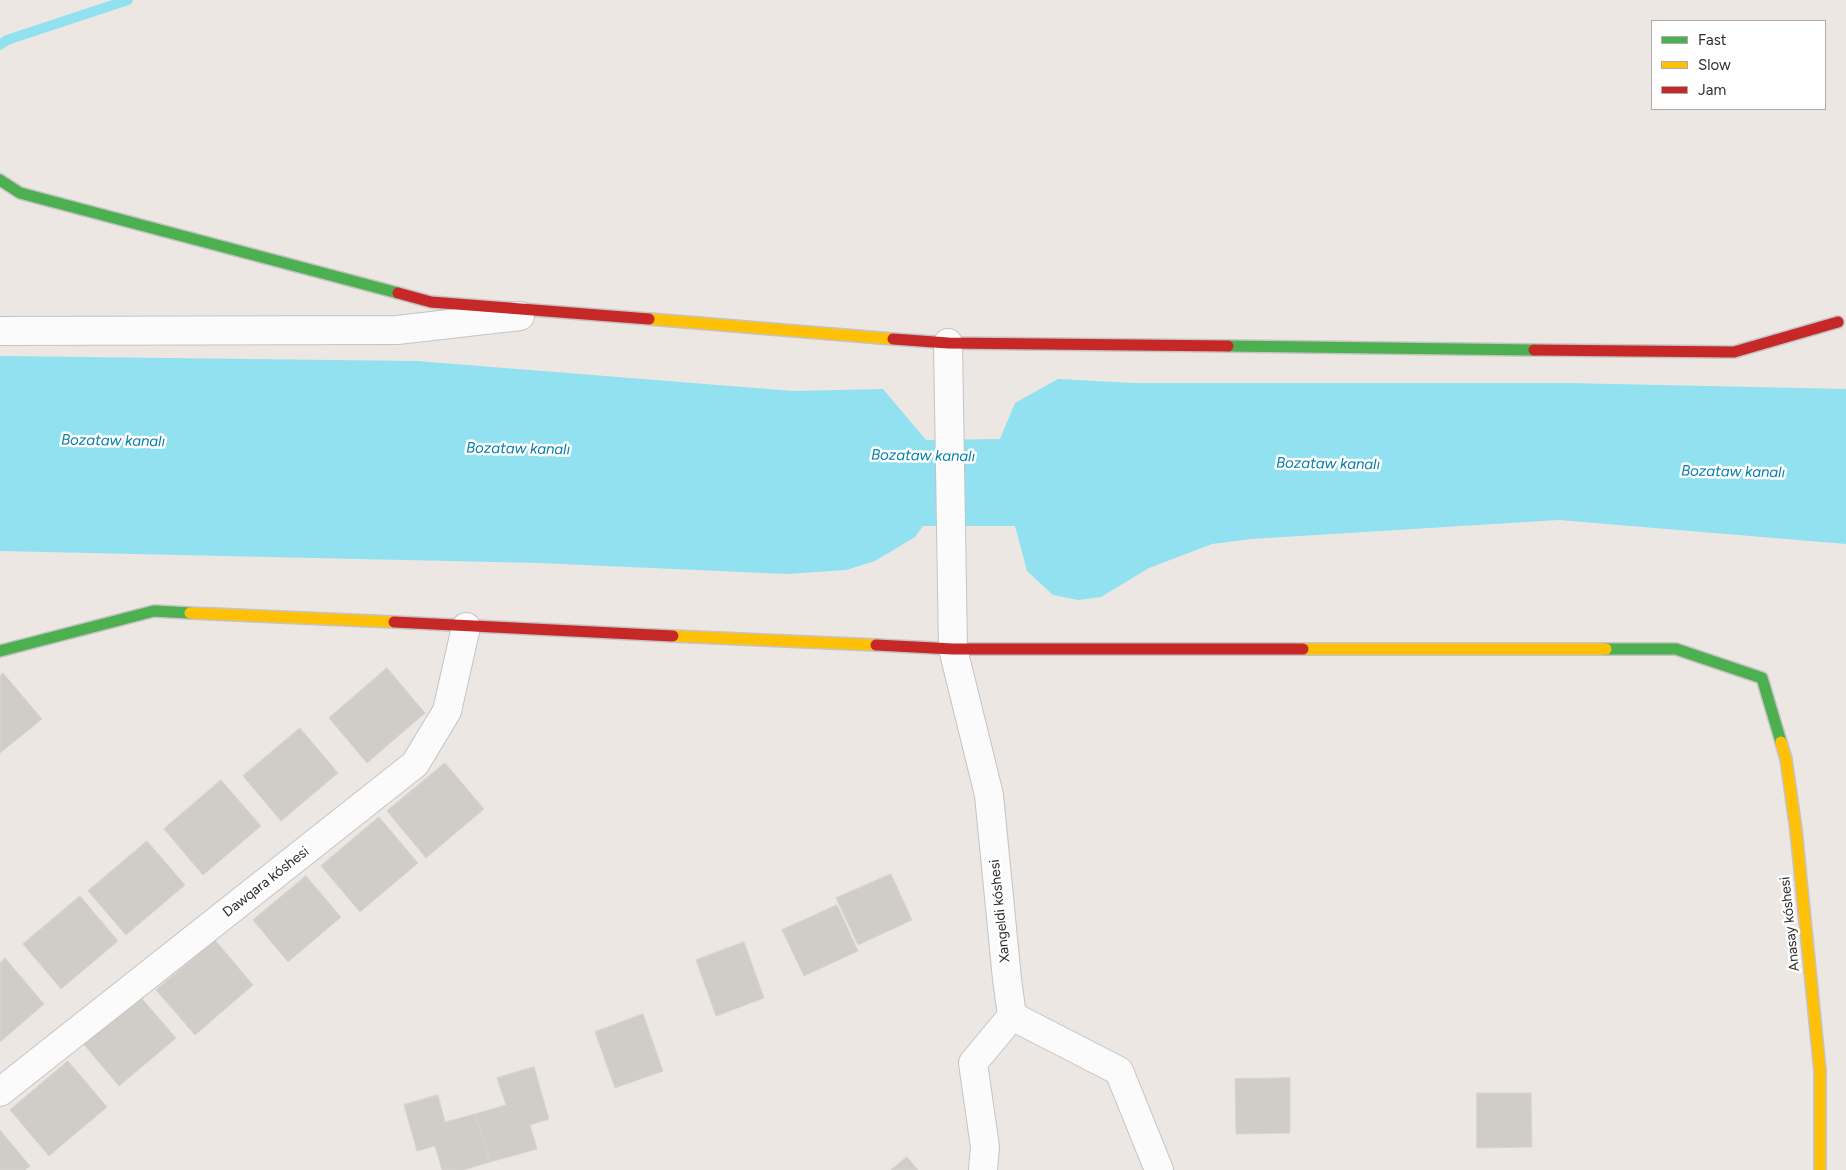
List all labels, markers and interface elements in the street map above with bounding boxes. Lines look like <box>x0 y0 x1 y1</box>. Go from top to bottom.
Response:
legend <box>1651 20 1826 110</box>
text: Fast <box>1698 31 1726 49</box>
text: Slow <box>1698 56 1731 74</box>
text: Jam <box>1698 81 1726 99</box>
water label: Bozataw kanalı <box>61 431 165 451</box>
water label: Bozataw kanalı <box>466 439 570 459</box>
water label: Bozataw kanalı <box>871 446 975 466</box>
water label: Bozataw kanalı <box>1276 454 1380 474</box>
water label: Bozataw kanalı <box>1681 462 1785 482</box>
street label: Dawqara kóshesi <box>220 843 312 921</box>
street label: Xangeldi kóshesi <box>986 859 1014 963</box>
street label: Anasay kóshesi <box>1777 876 1803 972</box>

